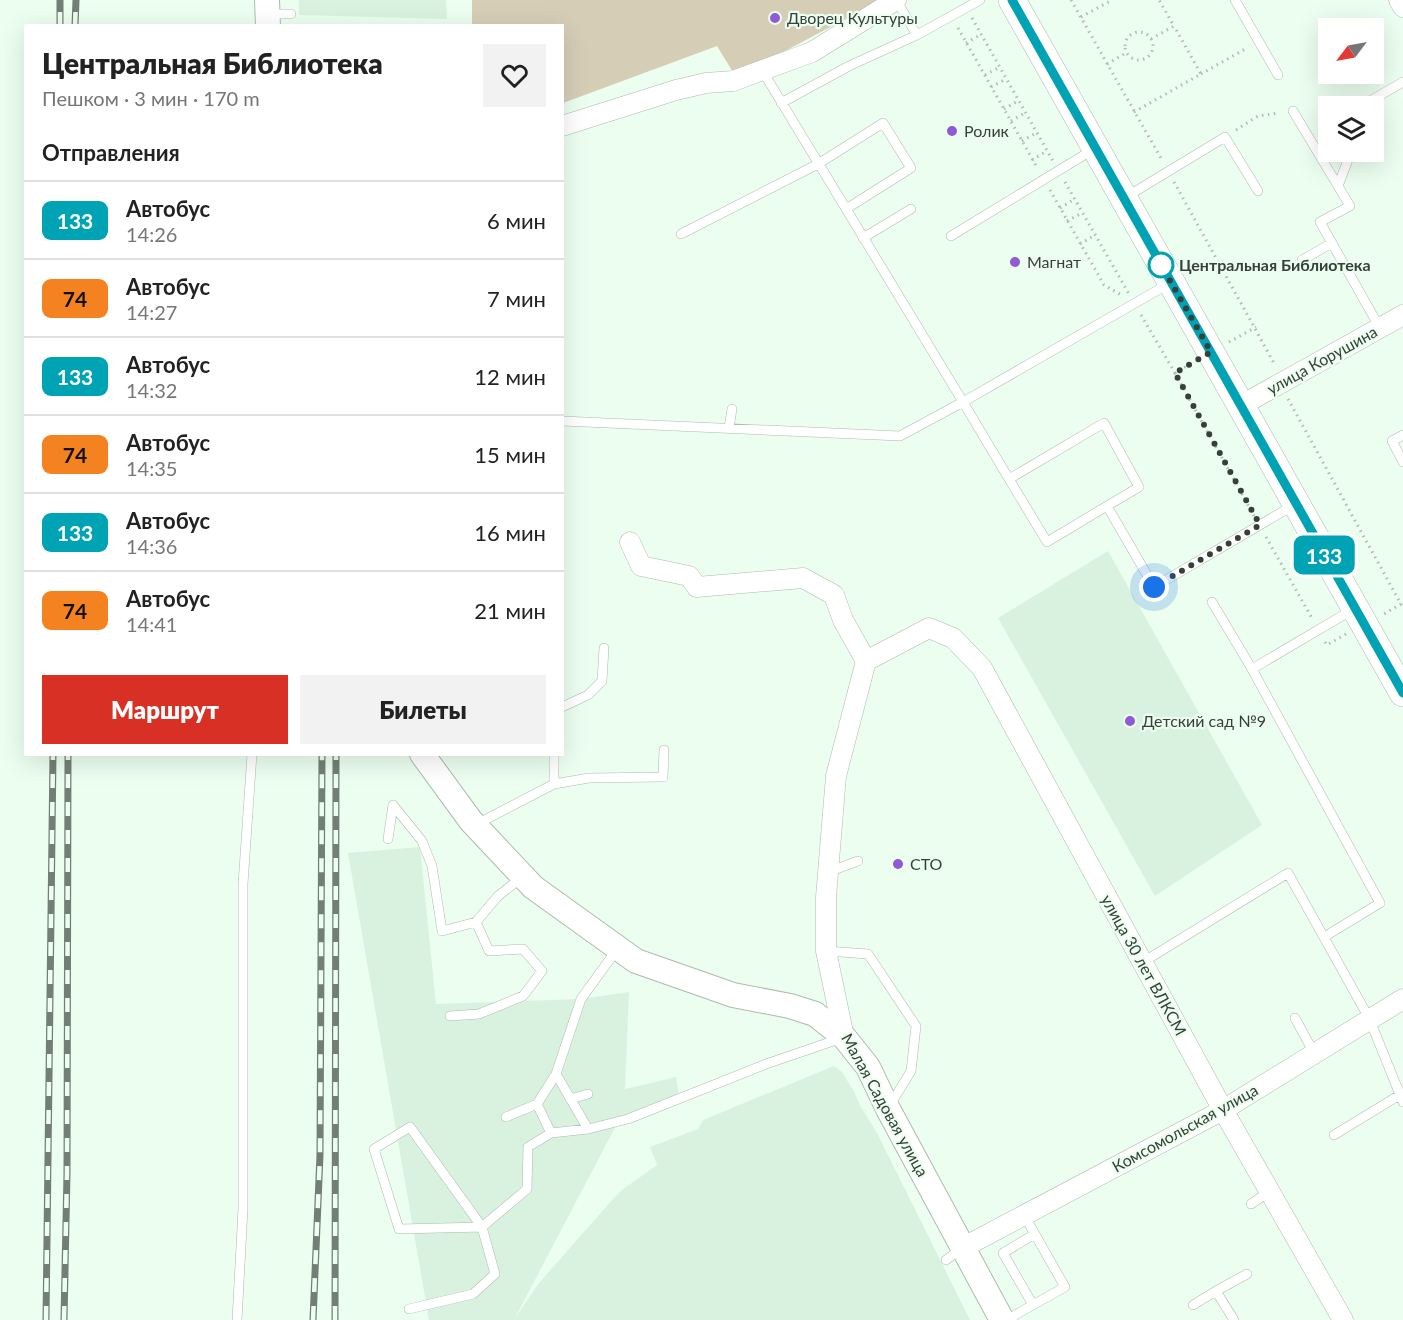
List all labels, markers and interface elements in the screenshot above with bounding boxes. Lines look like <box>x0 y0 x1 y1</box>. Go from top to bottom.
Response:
place label: Дворец Культуры <box>787 8 918 27</box>
marker: Дворец Культуры <box>768 11 782 25</box>
north arrow <box>1318 18 1384 84</box>
map controls <box>1318 18 1384 162</box>
button: heart <box>483 44 546 107</box>
text: Центральная Библиотека <box>42 46 383 80</box>
text: Пешком · 3 мин · 170 m <box>42 86 260 110</box>
button: layers <box>1318 96 1384 162</box>
place label: Ролик <box>964 121 1010 140</box>
marker: Ролик <box>945 124 959 138</box>
text: Отправления <box>42 139 180 166</box>
text: Автобус <box>126 195 210 222</box>
text: 6 мин <box>487 207 546 234</box>
text: 133 <box>57 208 93 233</box>
text: 14:26 <box>126 222 177 246</box>
place label: Магнат <box>1027 252 1081 271</box>
marker: Центральная Библиотека <box>1148 252 1174 278</box>
marker: Магнат <box>1008 255 1022 269</box>
place label: Центральная Библиотека <box>1179 255 1371 274</box>
text: Автобус <box>126 273 210 300</box>
text: 7 мин <box>487 285 546 312</box>
text: 74 <box>63 286 87 311</box>
text: 14:27 <box>126 300 177 324</box>
street label: улица Корушина <box>1263 321 1380 398</box>
text: Автобус <box>126 351 210 378</box>
text: 12 мин <box>474 363 546 390</box>
text: 133 <box>57 364 93 389</box>
text: 14:32 <box>126 378 177 402</box>
text: Автобус <box>126 429 210 456</box>
text: 15 мин <box>474 441 546 468</box>
text: 74 <box>63 442 87 467</box>
text: 14:35 <box>126 456 177 480</box>
text: Автобус <box>126 507 210 534</box>
text: 16 мин <box>474 519 546 546</box>
text: 133 <box>57 520 93 545</box>
text: 14:36 <box>126 534 177 558</box>
line badge: 133 <box>1290 536 1358 574</box>
text: 133 <box>1306 543 1342 568</box>
your location <box>1139 572 1169 602</box>
text: Автобус <box>126 585 210 612</box>
text: 21 мин <box>474 597 546 624</box>
text: 74 <box>63 598 87 623</box>
text: 14:41 <box>126 612 177 636</box>
button: Маршрут <box>42 675 288 744</box>
button: Билеты <box>300 675 546 744</box>
place label: Детский сад №9 <box>1142 711 1266 730</box>
marker: Детский сад №9 <box>1123 714 1137 728</box>
place label: СТО <box>910 854 943 873</box>
marker: СТО <box>891 857 905 871</box>
street label: улица 30 лет ВЛКСМ <box>1098 891 1191 1038</box>
street label: Малая Садовая улица <box>838 1030 933 1180</box>
street label: Комсомольская улица <box>1109 1080 1261 1176</box>

